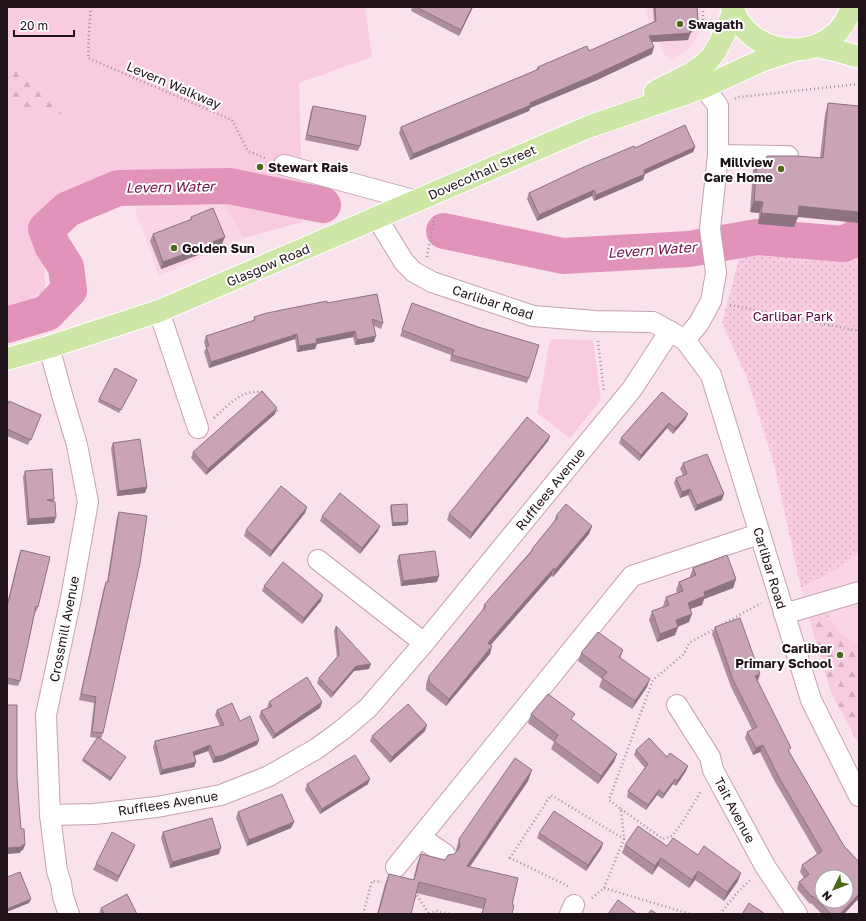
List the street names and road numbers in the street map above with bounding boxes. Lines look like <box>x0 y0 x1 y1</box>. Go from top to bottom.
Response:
street label: Levern Walkway <box>124 58 224 112</box>
street label: Dovecothall Street <box>425 141 539 203</box>
street label: Glasgow Road <box>224 240 312 290</box>
street label: Carlibar Road <box>450 281 536 323</box>
street label: Rufflees Avenue <box>512 445 588 533</box>
street label: Carlibar Road <box>750 525 790 611</box>
street label: Crossmill Avenue <box>46 575 82 683</box>
street label: Tait Avenue <box>711 774 759 846</box>
street label: Rufflees Avenue <box>117 787 219 819</box>

